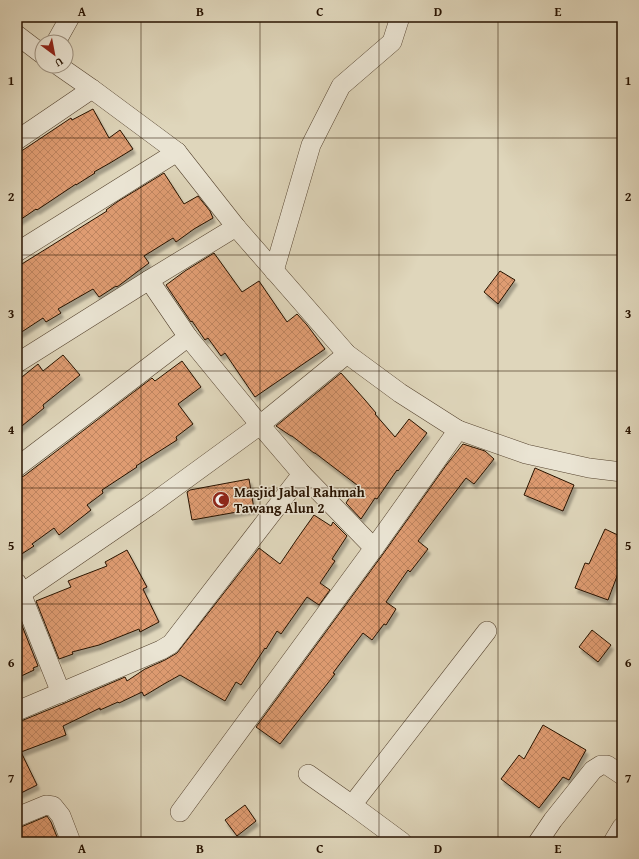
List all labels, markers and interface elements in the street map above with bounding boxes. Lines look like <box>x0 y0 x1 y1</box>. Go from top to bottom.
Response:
text: A <box>78 2 87 21</box>
text: B <box>196 2 204 21</box>
text: C <box>316 2 324 21</box>
text: D <box>434 2 442 21</box>
text: E <box>555 2 562 21</box>
north arrow <box>34 34 74 74</box>
text: U <box>51 54 67 72</box>
text: 1 <box>8 71 14 90</box>
text: 1 <box>625 71 631 90</box>
text: 2 <box>8 187 15 206</box>
text: 2 <box>625 187 632 206</box>
text: 3 <box>8 304 14 323</box>
text: 3 <box>625 304 631 323</box>
text: 4 <box>8 420 15 439</box>
text: 4 <box>625 420 632 439</box>
place label: Masjid Jabal Rahmah Tawang Alun 2 <box>234 482 365 518</box>
mosque icon: Masjid Jabal Rahmah Tawang Alun 2 <box>211 490 231 510</box>
text: 5 <box>8 536 15 555</box>
text: 5 <box>625 536 632 555</box>
text: 6 <box>8 653 15 672</box>
text: 6 <box>625 653 632 672</box>
text: 7 <box>8 769 15 788</box>
text: 7 <box>625 769 632 788</box>
text: A <box>78 839 87 858</box>
text: B <box>196 839 204 858</box>
text: C <box>316 839 324 858</box>
text: D <box>434 839 442 858</box>
text: E <box>555 839 562 858</box>

